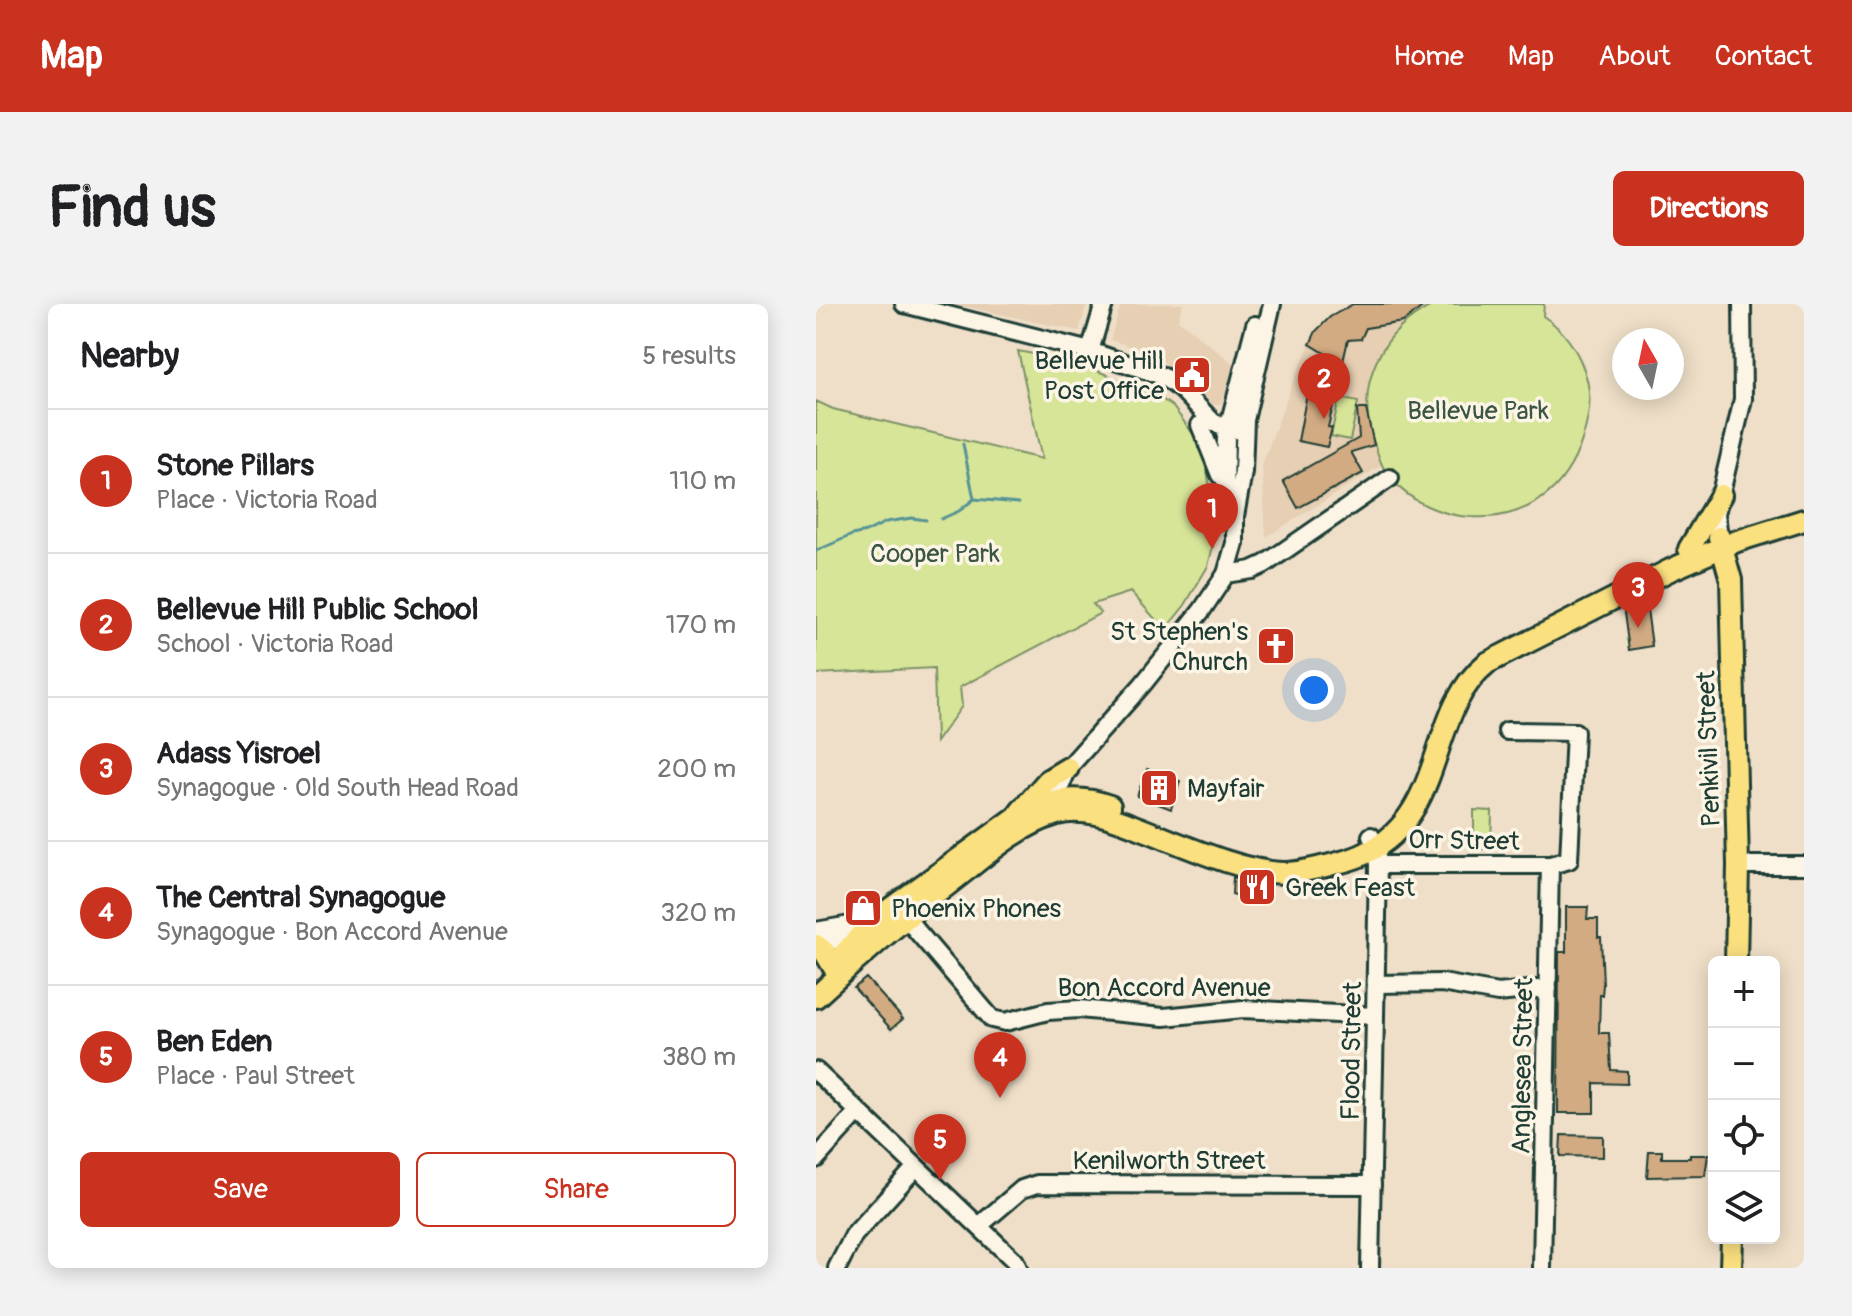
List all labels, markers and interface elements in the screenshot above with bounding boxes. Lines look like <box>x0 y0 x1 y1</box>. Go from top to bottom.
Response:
text: Map <box>40 32 103 80</box>
text: Home <box>1393 39 1464 74</box>
text: Map <box>1508 39 1554 74</box>
text: About <box>1598 39 1671 74</box>
text: Contact <box>1715 39 1812 74</box>
button: Directions <box>1613 171 1804 246</box>
text: Find us <box>48 174 216 243</box>
north arrow <box>1612 328 1684 400</box>
text: Nearby <box>80 335 179 378</box>
text: 5 results <box>642 340 736 372</box>
place label: Bellevue Hill Post Office <box>1035 345 1164 407</box>
pin: 2 <box>1298 353 1350 419</box>
public building icon: Bellevue Hill Post Office <box>1171 354 1213 396</box>
park label: Bellevue Park <box>1407 395 1549 427</box>
text: Stone Pillars <box>156 447 314 484</box>
text: 1 <box>101 465 111 497</box>
text: 110 m <box>669 465 736 497</box>
pin: 1 <box>1186 483 1238 549</box>
text: Place · Victoria Road <box>156 484 378 516</box>
park label: Cooper Park <box>870 538 1000 570</box>
pin: 3 <box>1612 562 1664 628</box>
text: Bellevue Hill Public School <box>156 591 479 628</box>
text: 2 <box>99 609 113 641</box>
text: 170 m <box>666 609 736 641</box>
place label: St Stephen's Church <box>1110 616 1248 678</box>
church icon: St Stephen's Church <box>1255 625 1297 667</box>
text: School · Victoria Road <box>156 628 394 660</box>
your location <box>1294 670 1334 710</box>
street label: Penkivil Street <box>1690 670 1728 828</box>
text: Adass Yisroel <box>156 735 321 772</box>
text: 3 <box>99 753 113 785</box>
text: 200 m <box>657 753 736 785</box>
building icon: Mayfair <box>1138 767 1180 809</box>
text: Synagogue · Old South Head Road <box>156 772 519 804</box>
place label: Mayfair <box>1187 773 1265 805</box>
street label: Orr Street <box>1408 824 1520 858</box>
restaurant icon: Greek Feast <box>1236 866 1278 908</box>
place label: Greek Feast <box>1285 872 1416 904</box>
text: The Central Synagogue <box>156 879 445 916</box>
shop icon: Phoenix Phones <box>842 887 884 929</box>
place label: Phoenix Phones <box>891 893 1062 925</box>
text: 4 <box>98 897 114 929</box>
text: 320 m <box>660 897 736 929</box>
text: Synagogue · Bon Accord Avenue <box>156 916 508 948</box>
map controls <box>1708 956 1780 1244</box>
button: + <box>1708 956 1780 1028</box>
street label: Bon Accord Avenue <box>1057 972 1271 1004</box>
street label: Anglesea Street <box>1505 977 1541 1154</box>
street label: Flood Street <box>1335 981 1369 1121</box>
text: Ben Eden <box>156 1023 272 1060</box>
button: − <box>1708 1028 1780 1100</box>
pin: 4 <box>974 1032 1026 1098</box>
text: 5 <box>99 1041 113 1073</box>
text: 380 m <box>662 1041 736 1073</box>
text: Place · Paul Street <box>156 1060 355 1092</box>
button: locate <box>1708 1100 1780 1172</box>
pin: 5 <box>914 1114 966 1180</box>
street label: Kenilworth Street <box>1072 1145 1266 1177</box>
button: Save <box>80 1152 400 1227</box>
button: Share <box>416 1152 736 1227</box>
button: layers <box>1708 1172 1780 1244</box>

